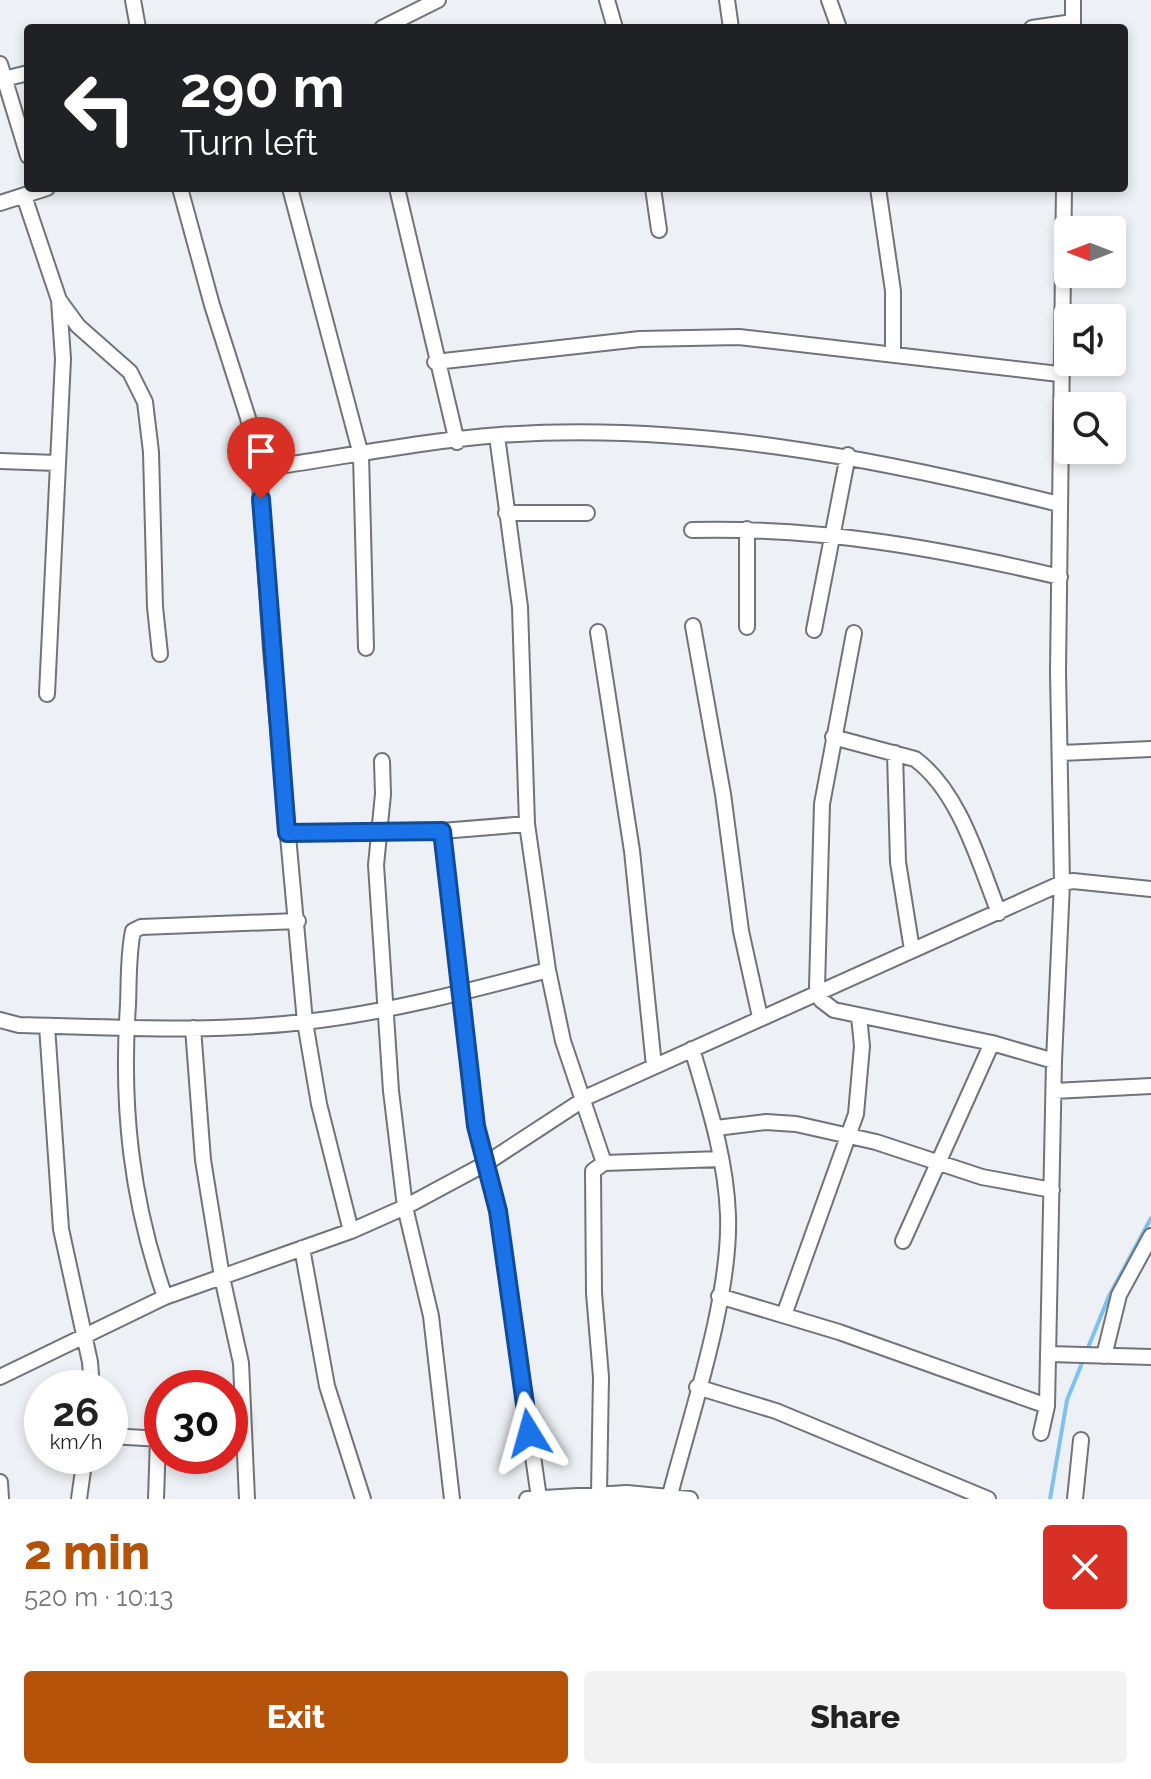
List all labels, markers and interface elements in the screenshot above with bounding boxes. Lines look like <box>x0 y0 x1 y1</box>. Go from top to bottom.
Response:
text: 290 m <box>180 54 345 120</box>
icon: left <box>48 56 152 160</box>
text: Turn left <box>180 121 318 163</box>
north arrow <box>1054 216 1126 288</box>
map controls <box>1054 216 1126 464</box>
button: sound <box>1054 304 1126 376</box>
button: search <box>1054 392 1126 464</box>
pin <box>227 417 295 499</box>
icon: arrive <box>239 429 283 473</box>
speed limit sign: 30 <box>144 1370 248 1474</box>
text: 26 <box>53 1388 99 1435</box>
position arrow <box>487 1391 571 1475</box>
text: km/h <box>50 1430 102 1454</box>
text: 2 min <box>24 1524 150 1580</box>
button: close <box>1043 1525 1127 1609</box>
text: 520 m · 10:13 <box>24 1582 173 1612</box>
button: Exit <box>24 1671 568 1763</box>
button: Share <box>584 1671 1127 1763</box>

